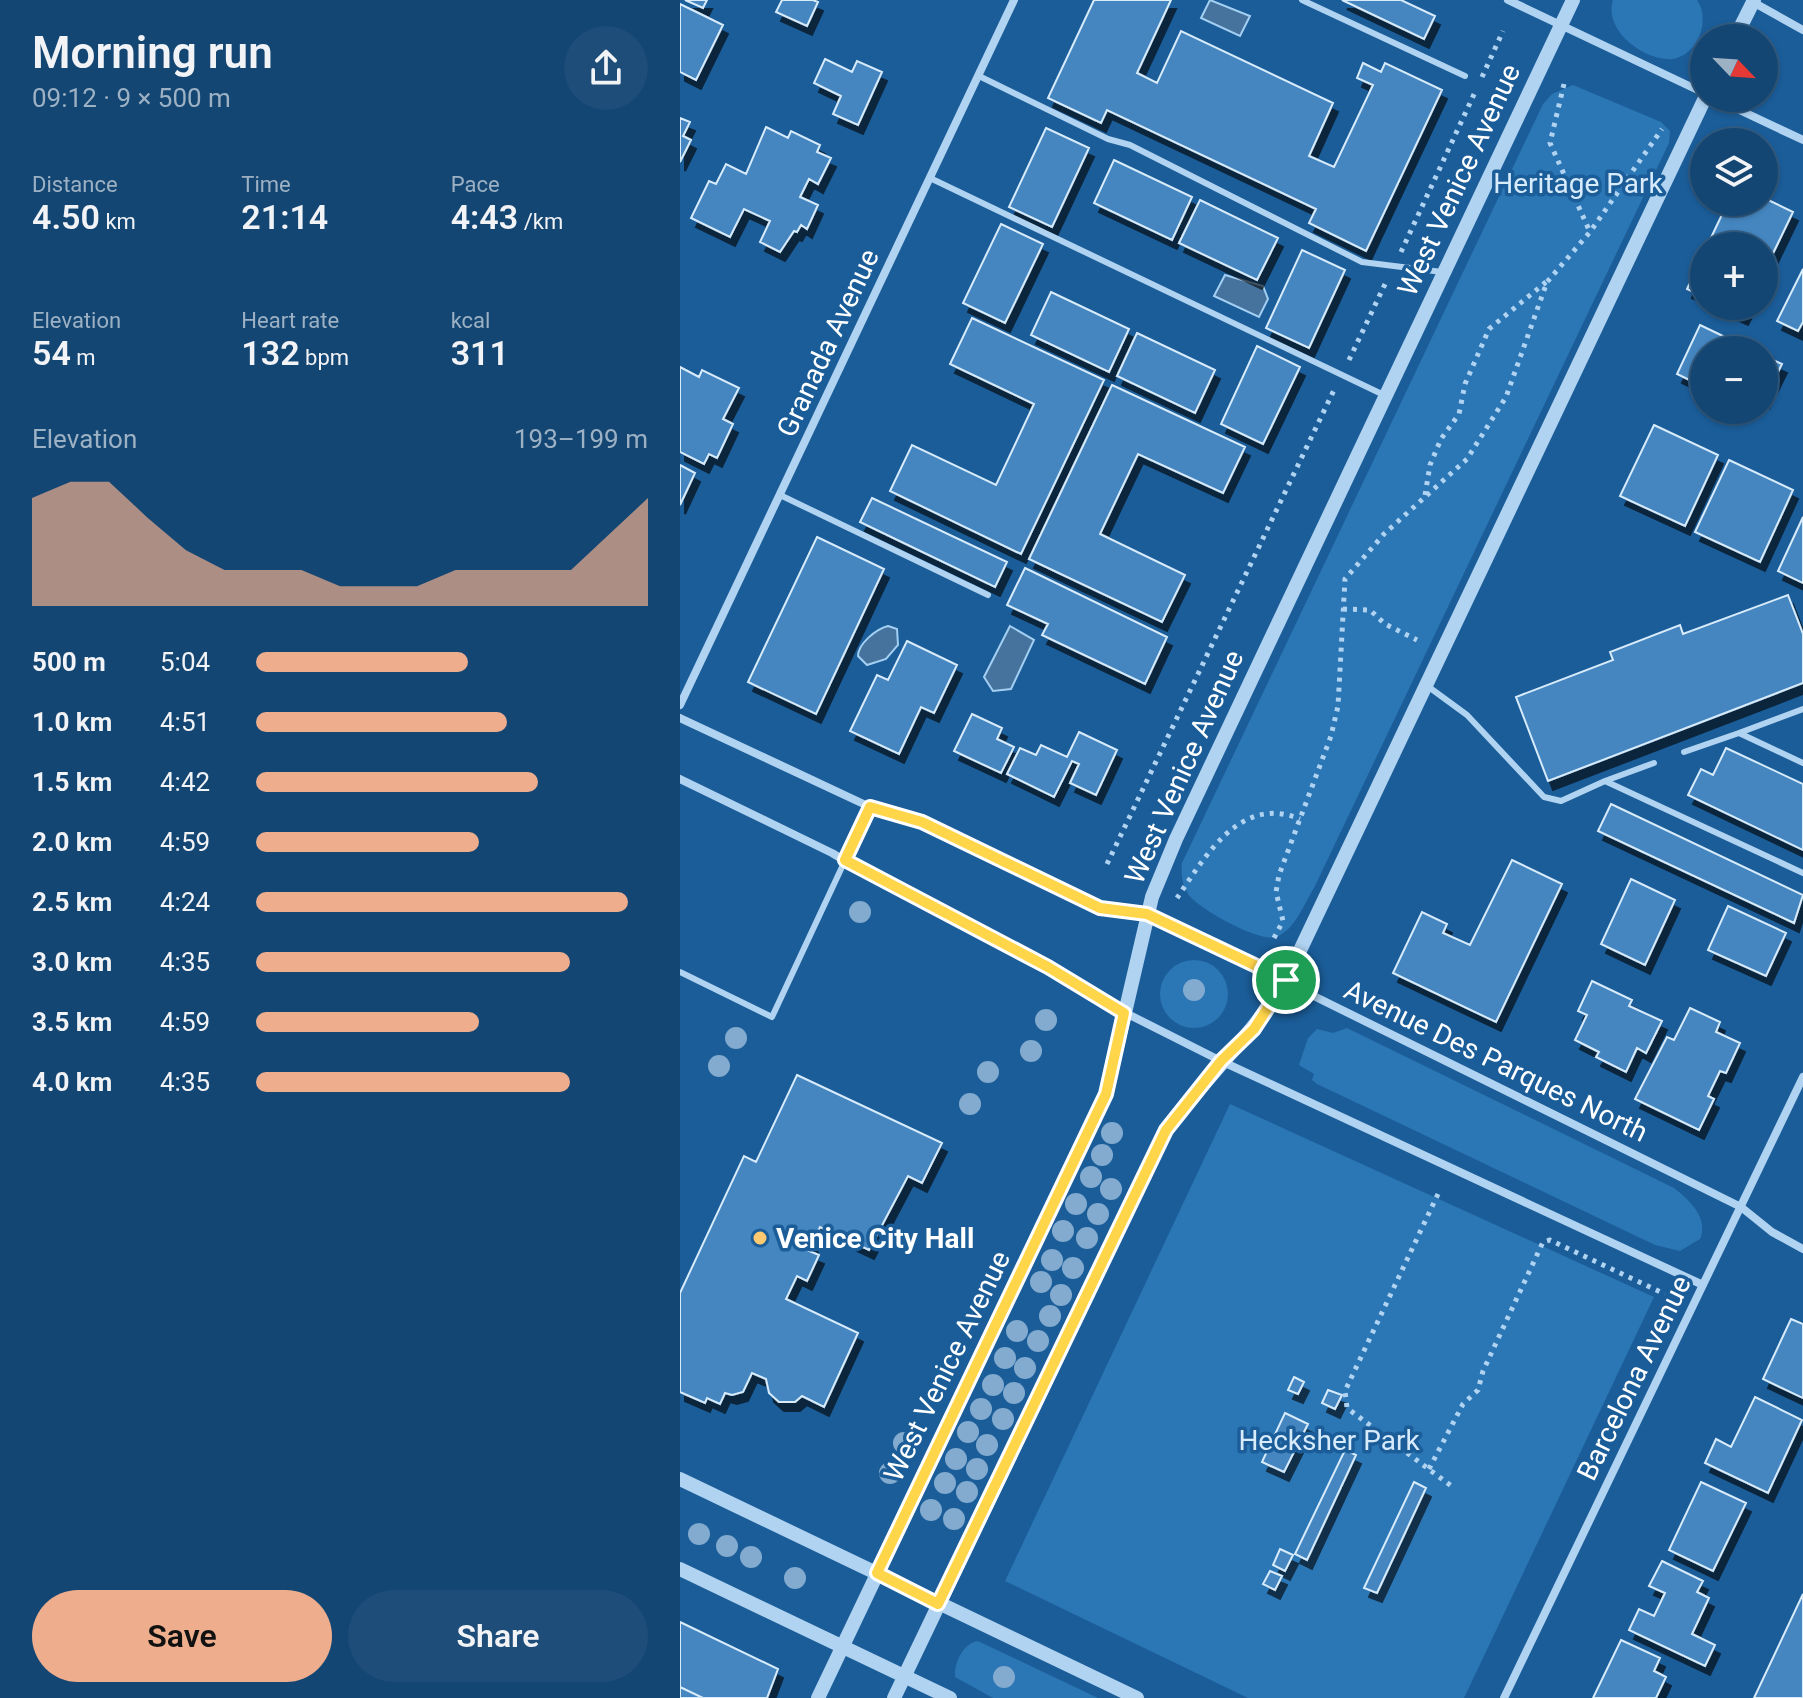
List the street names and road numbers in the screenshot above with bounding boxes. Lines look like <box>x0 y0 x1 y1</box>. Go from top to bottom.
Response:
street label: West Venice Avenue <box>1391 59 1527 301</box>
street label: Granada Avenue <box>770 244 886 442</box>
street label: West Venice Avenue <box>1118 645 1250 889</box>
street label: Avenue Des Parques North <box>1339 973 1653 1149</box>
street label: West Venice Avenue <box>877 1245 1017 1487</box>
street label: Barcelona Avenue <box>1570 1270 1698 1486</box>

